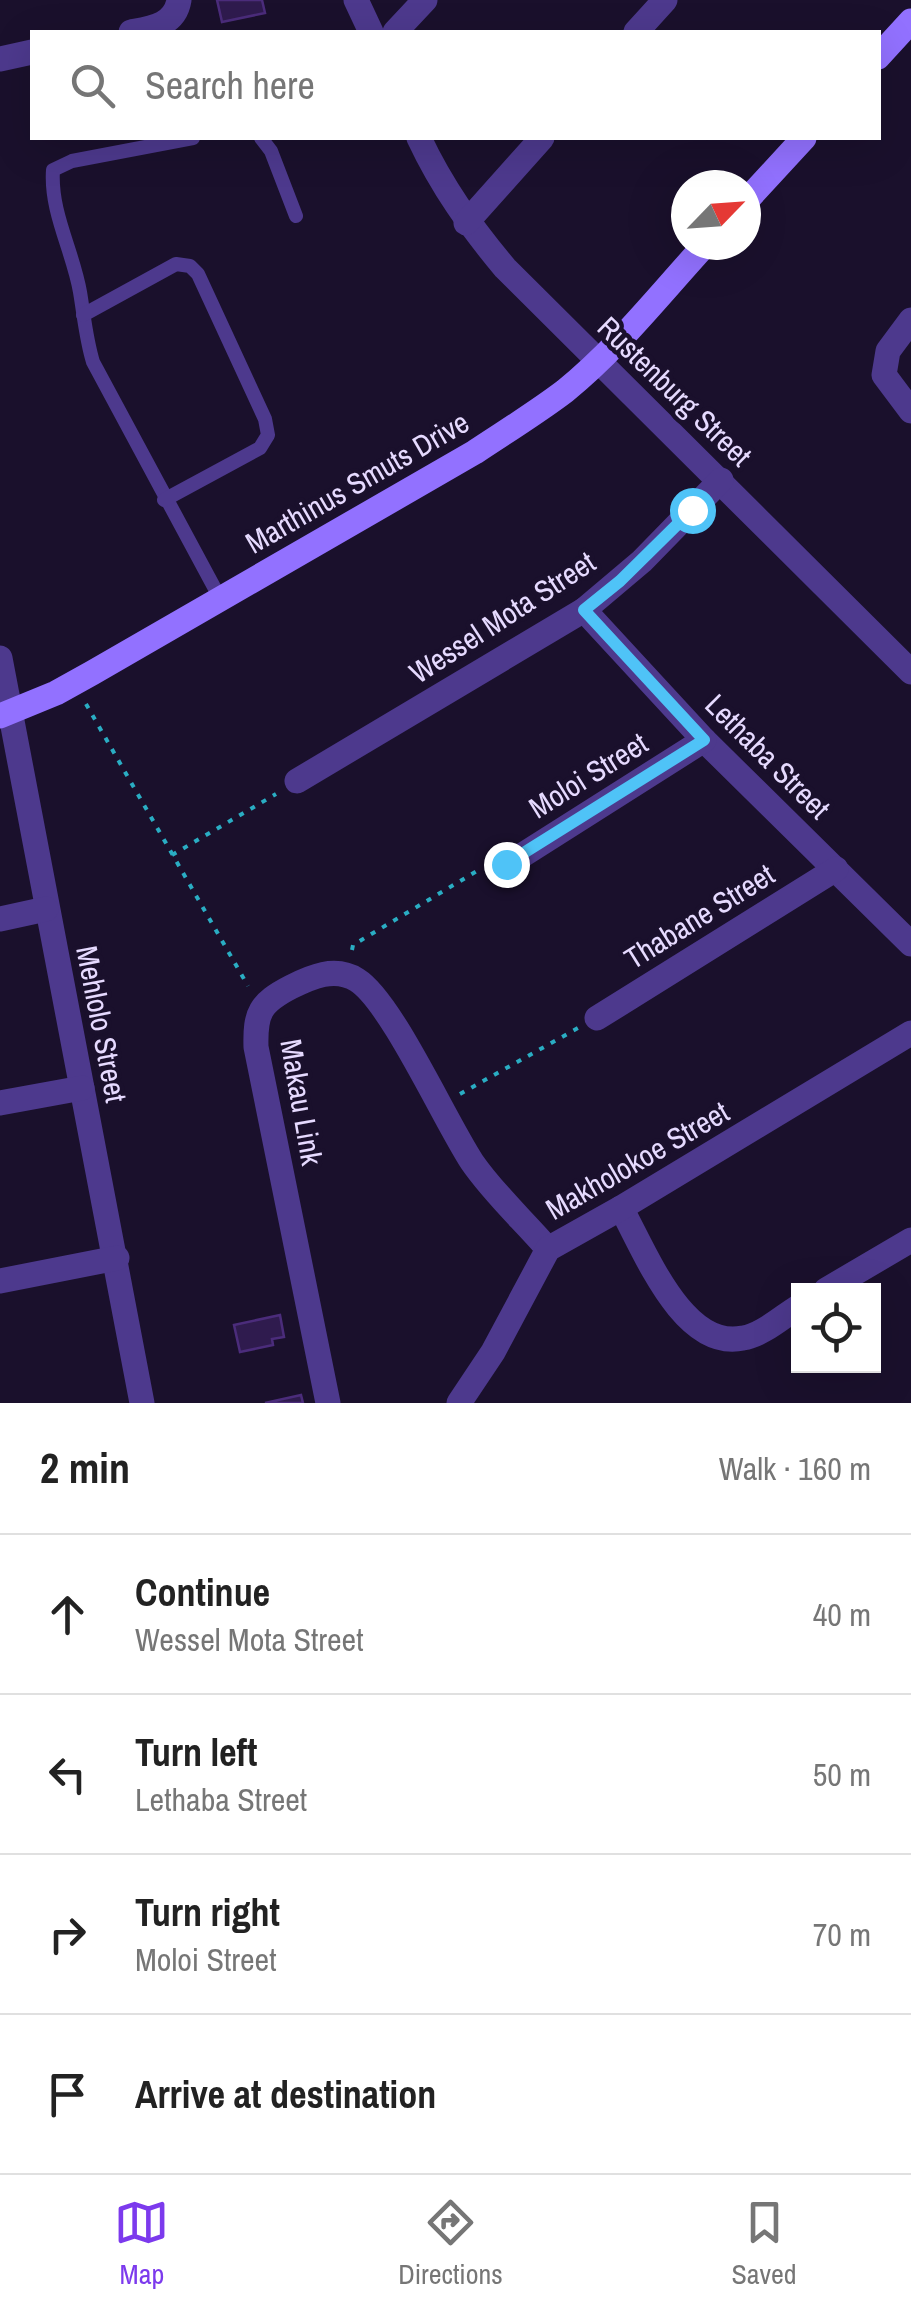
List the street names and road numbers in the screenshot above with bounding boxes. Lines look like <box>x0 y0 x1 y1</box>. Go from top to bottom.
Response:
street label: Rustenburg Street <box>589 307 761 475</box>
street label: Marthinus Smuts Drive <box>238 402 476 562</box>
street label: Wessel Mota Street <box>401 542 603 692</box>
street label: Lethaba Street <box>697 685 839 827</box>
street label: Moloi Street <box>521 723 655 827</box>
street label: Thabane Street <box>616 854 782 978</box>
street label: Mehlolo Street <box>67 942 137 1106</box>
street label: Makau Link <box>271 1036 333 1169</box>
street label: Makholokoe Street <box>538 1091 736 1229</box>

